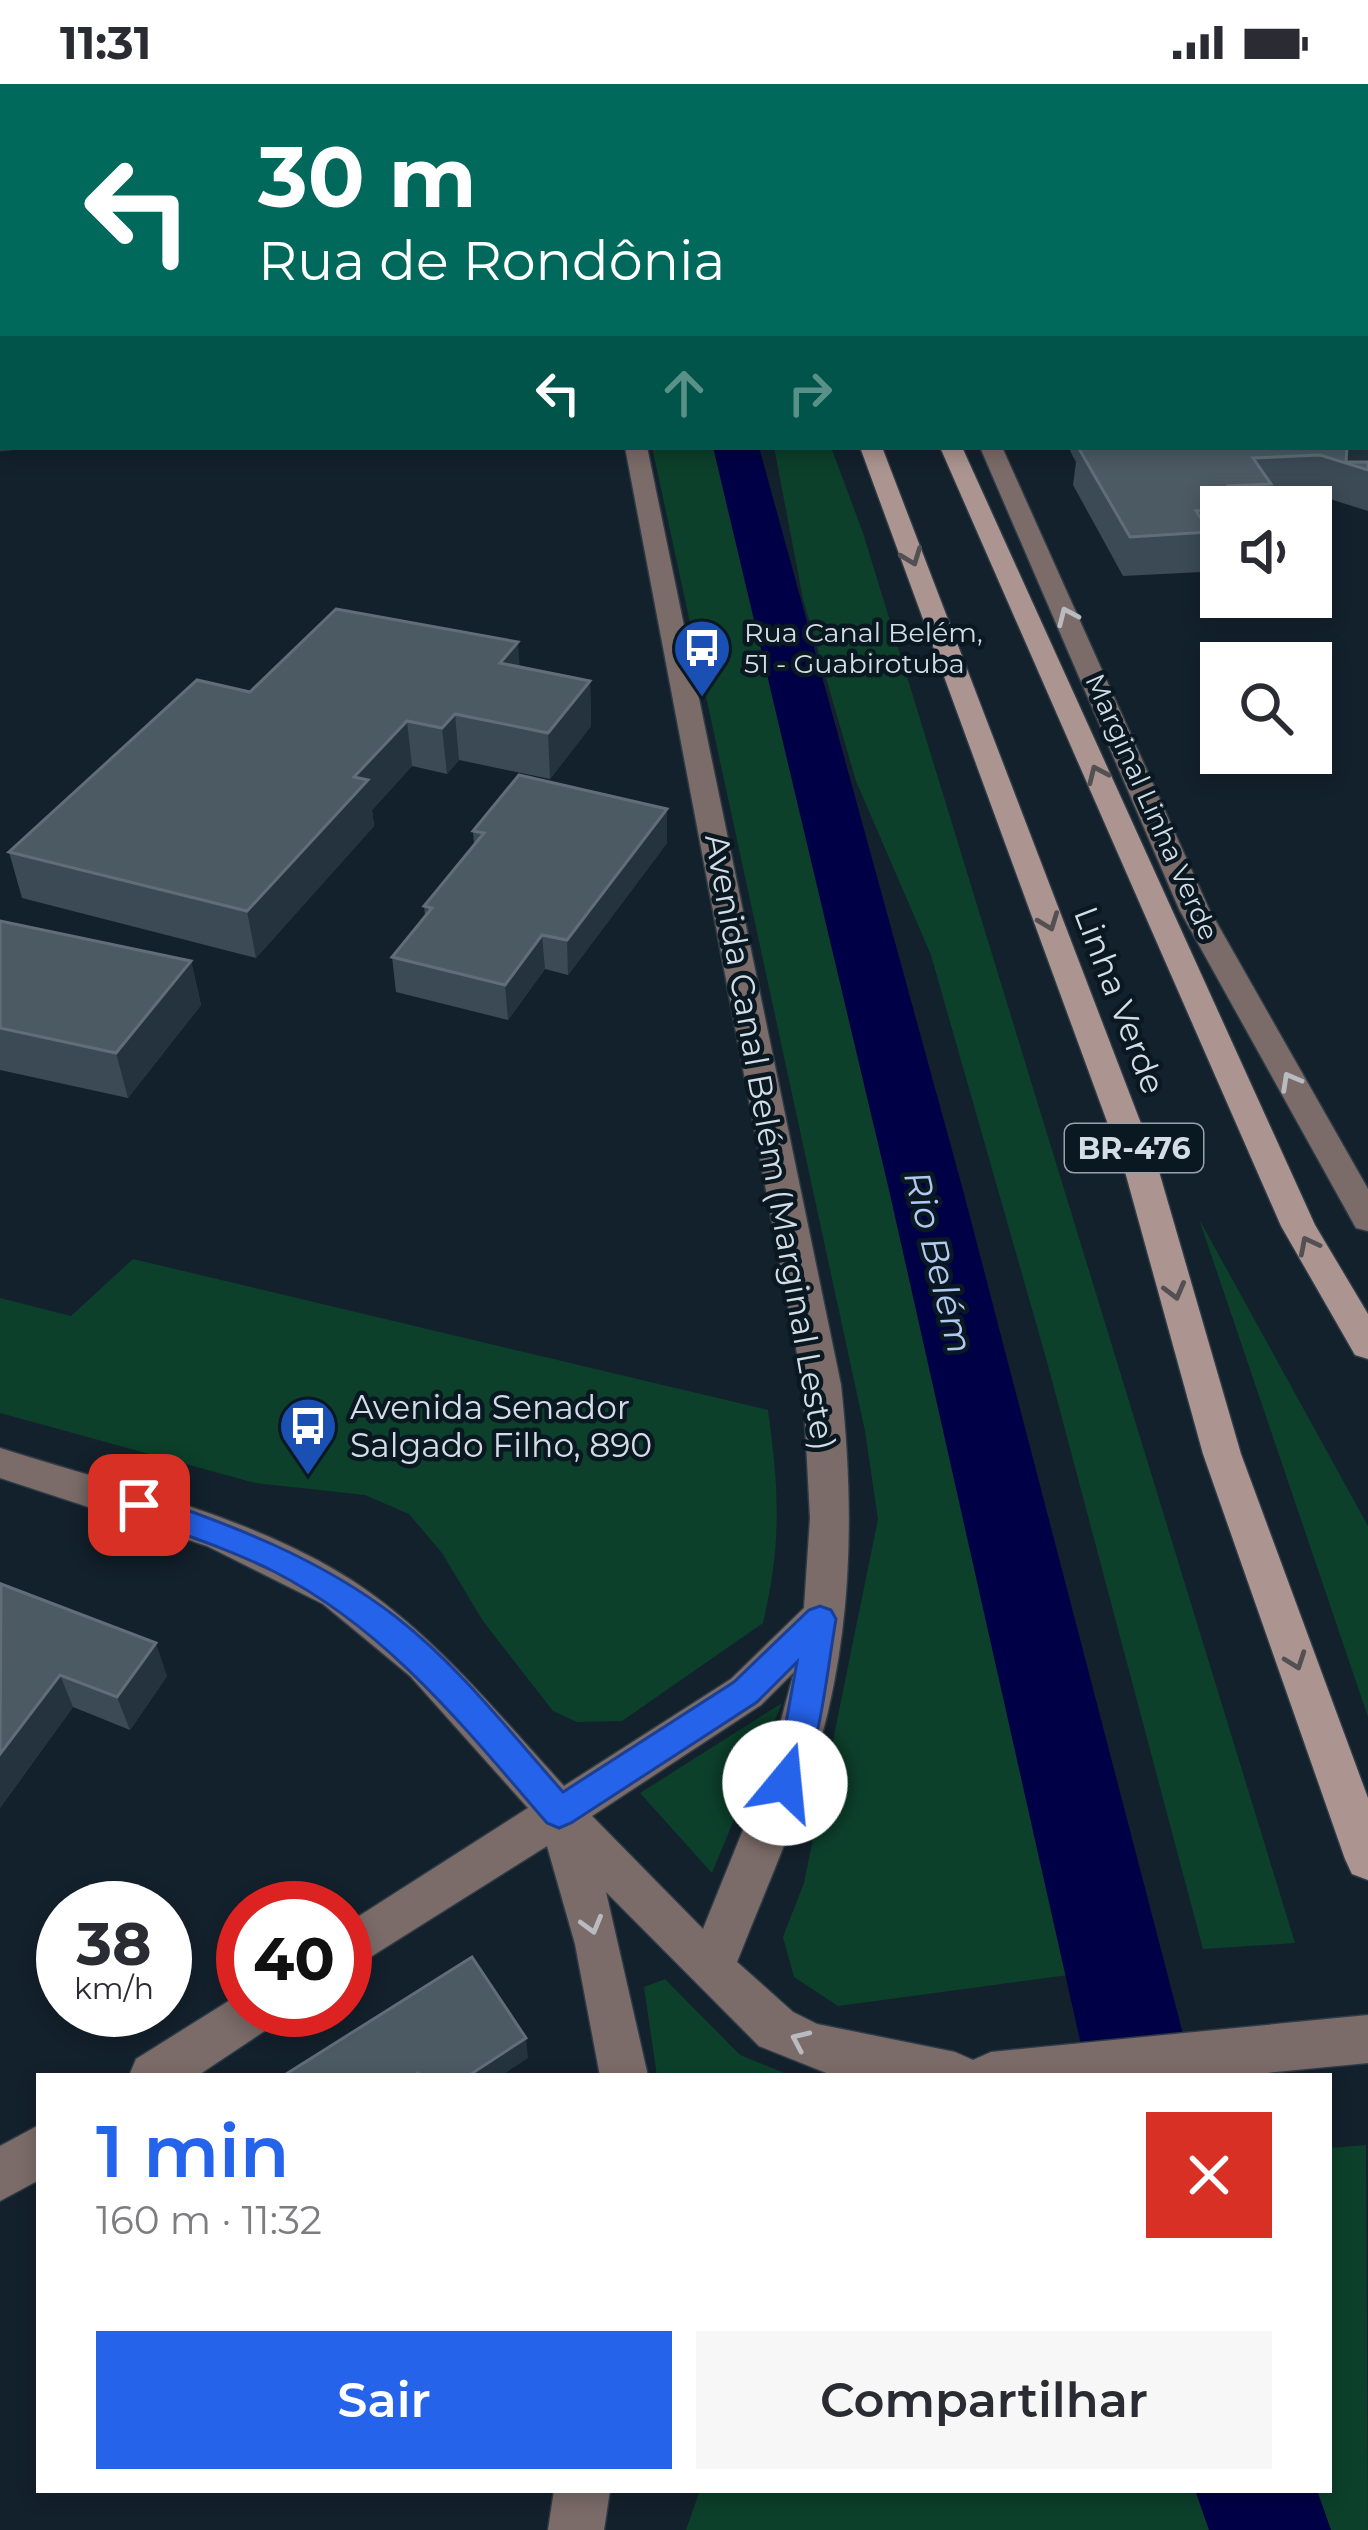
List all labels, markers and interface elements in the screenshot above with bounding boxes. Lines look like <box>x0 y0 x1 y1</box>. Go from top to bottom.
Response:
text: 11:31 <box>60 15 151 70</box>
text: 30 m <box>258 126 477 228</box>
icon: left <box>60 132 216 288</box>
text: Rua de Rondônia <box>258 228 725 294</box>
icon: left <box>525 360 591 426</box>
icon: ahead <box>651 360 717 426</box>
icon: right <box>777 360 843 426</box>
map controls <box>1200 486 1332 774</box>
button: sound <box>1200 486 1332 618</box>
one-way arrow <box>898 545 923 566</box>
one-way arrow <box>1057 607 1081 629</box>
place label: Rua Canal Belém, 51 - Guabirotuba <box>744 616 983 680</box>
bus stop icon: Rua Canal Belém, 51 - Guabirotuba <box>671 617 733 699</box>
button: search <box>1200 642 1332 774</box>
street label: Marginal Linha Verde <box>1078 669 1226 945</box>
one-way arrow <box>1087 765 1111 786</box>
street label: Avenida Canal Belém (Marginal Leste) <box>697 831 845 1453</box>
street label: Linha Verde <box>1066 901 1174 1099</box>
one-way arrow <box>1035 910 1060 931</box>
one-way arrow <box>1281 1072 1304 1093</box>
road number: BR-476 <box>1065 1124 1203 1172</box>
water label: Rio Belém <box>895 1166 983 1358</box>
one-way arrow <box>1299 1235 1322 1257</box>
one-way arrow <box>1161 1280 1186 1300</box>
place label: Avenida Senador Salgado Filho, 890 <box>350 1387 652 1465</box>
bus stop icon: Avenida Senador Salgado Filho, 890 <box>277 1395 339 1477</box>
pin <box>88 1454 190 1556</box>
icon: arrive <box>106 1472 172 1538</box>
one-way arrow <box>1282 1649 1307 1670</box>
position arrow <box>722 1720 848 1846</box>
speed limit sign: 40 <box>216 1881 372 2037</box>
text: 38 <box>76 1907 152 1980</box>
one-way arrow <box>578 1913 603 1934</box>
text: km/h <box>74 1970 154 2007</box>
one-way arrow <box>791 2031 812 2055</box>
text: 1 min <box>96 2107 289 2195</box>
button: close <box>1146 2112 1272 2238</box>
text: 160 m · 11:32 <box>96 2196 322 2244</box>
button: Sair <box>96 2331 672 2469</box>
button: Compartilhar <box>696 2331 1272 2469</box>

